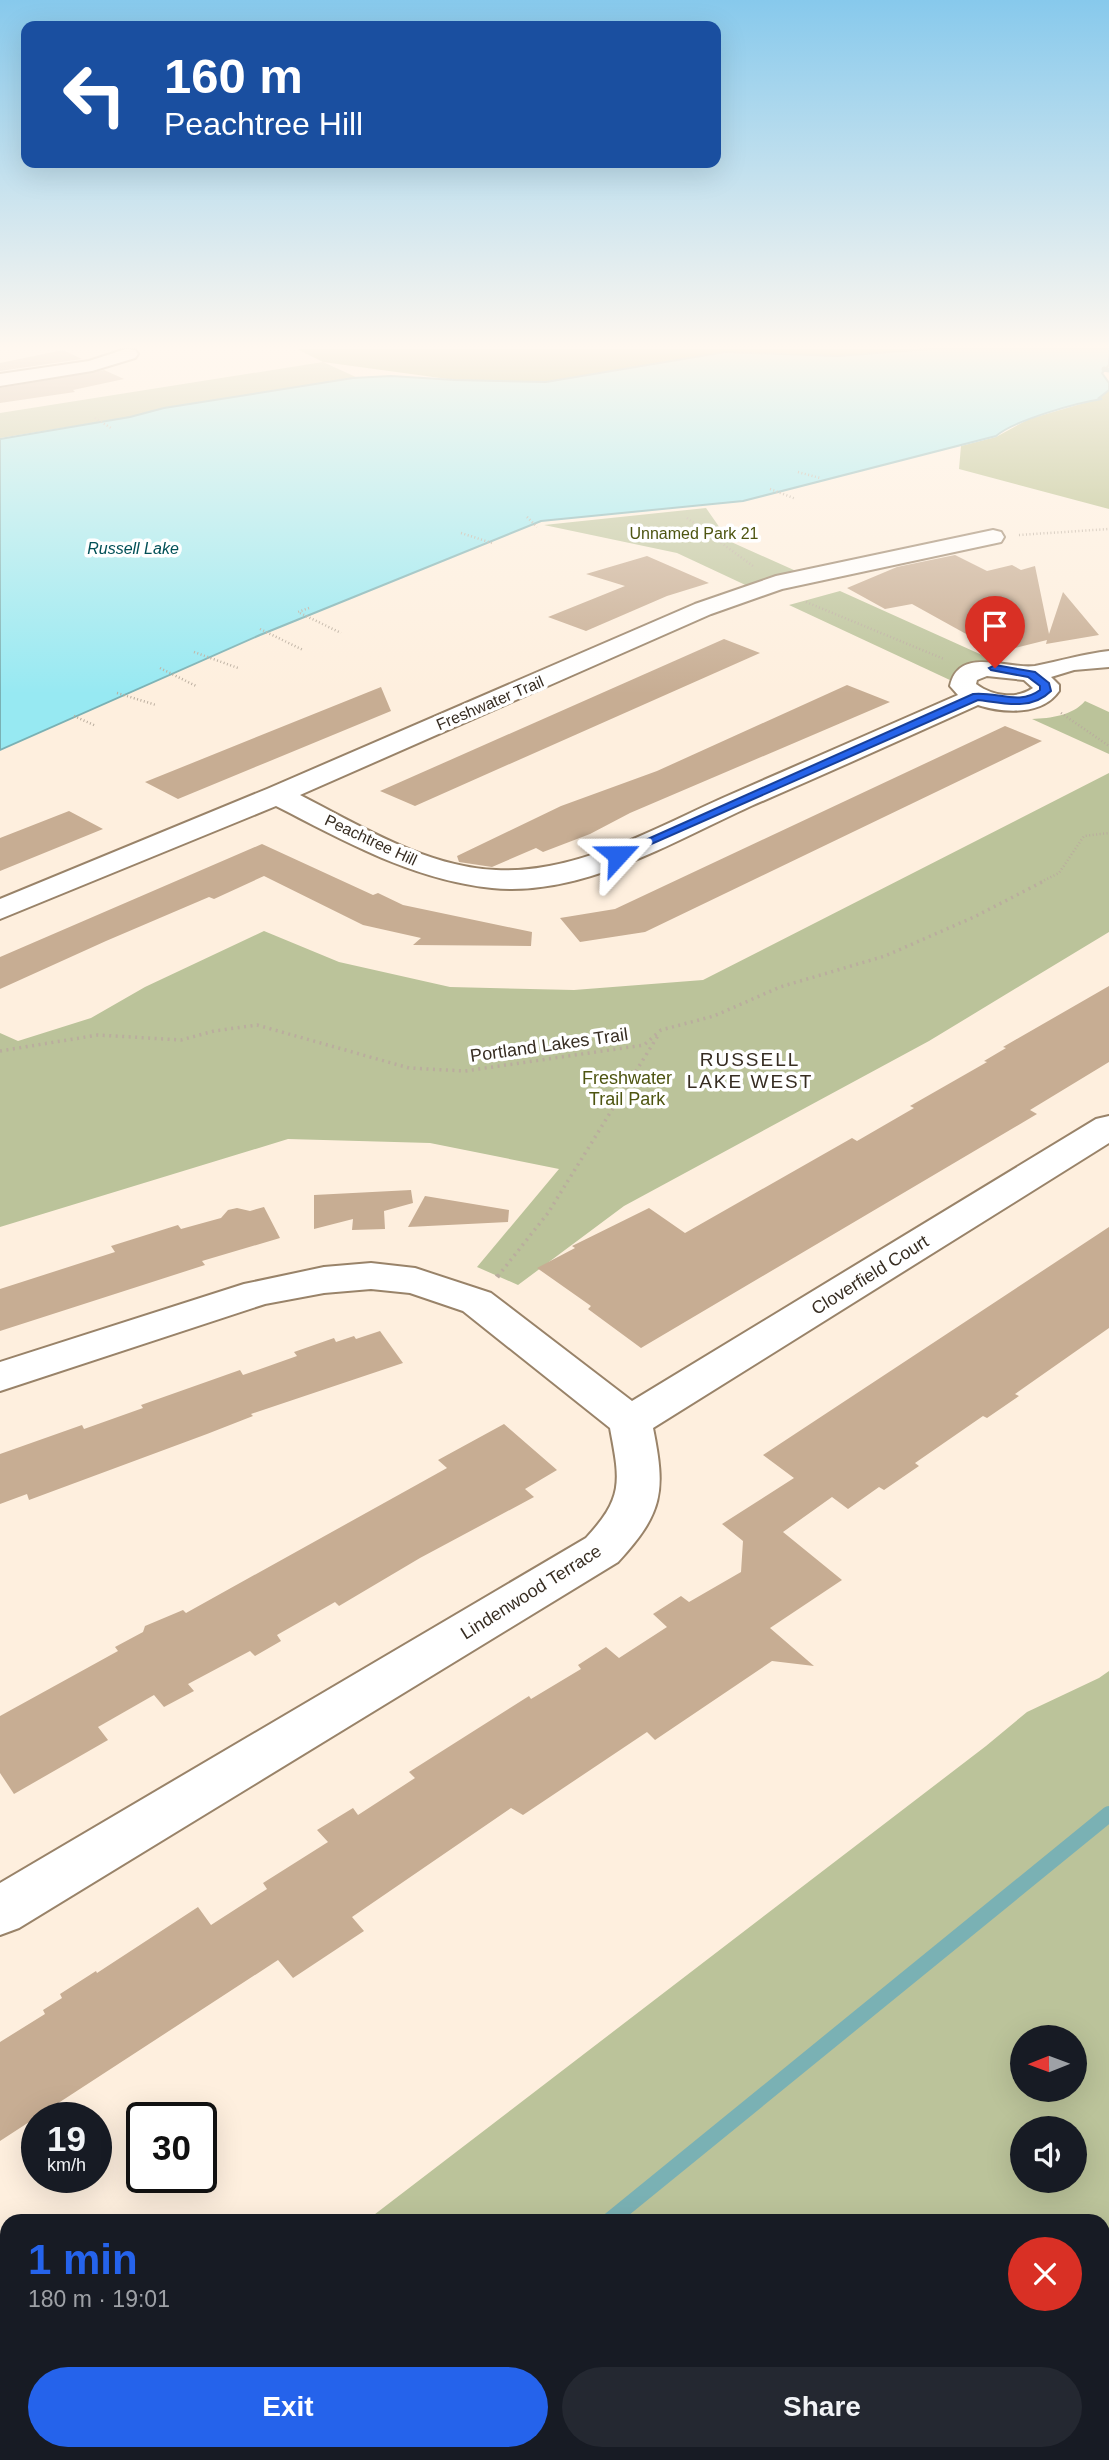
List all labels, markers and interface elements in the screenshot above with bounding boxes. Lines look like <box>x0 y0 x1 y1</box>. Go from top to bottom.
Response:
icon: left <box>49 49 140 140</box>
text: 160 m <box>164 49 303 103</box>
text: Peachtree Hill <box>164 106 363 142</box>
park label: Unnamed Park 21 <box>630 525 759 542</box>
water label: Russell Lake <box>87 540 179 557</box>
pin <box>965 596 1025 668</box>
icon: arrive <box>976 607 1014 645</box>
street label: Freshwater Trail <box>434 673 546 733</box>
street label: Peachtree Hill <box>322 811 420 869</box>
position arrow <box>581 818 655 892</box>
street label: Portland Lakes Trail <box>469 1024 629 1066</box>
district label: RUSSELL LAKE WEST <box>687 1049 813 1092</box>
park label: Freshwater Trail Park <box>582 1068 672 1109</box>
street label: Cloverfield Court <box>808 1231 932 1319</box>
street label: Lindenwood Terrace <box>457 1541 605 1643</box>
north arrow <box>1010 2025 1087 2102</box>
map controls <box>1010 2025 1087 2193</box>
speed limit sign: 30 <box>126 2102 217 2193</box>
button: sound <box>1010 2116 1087 2193</box>
text: 19 <box>47 2119 86 2158</box>
text: km/h <box>47 2155 86 2175</box>
text: 1 min <box>28 2236 138 2283</box>
button: close <box>1008 2237 1082 2311</box>
text: 180 m · 19:01 <box>28 2286 170 2312</box>
button: Exit <box>28 2367 548 2447</box>
button: Share <box>562 2367 1082 2447</box>

